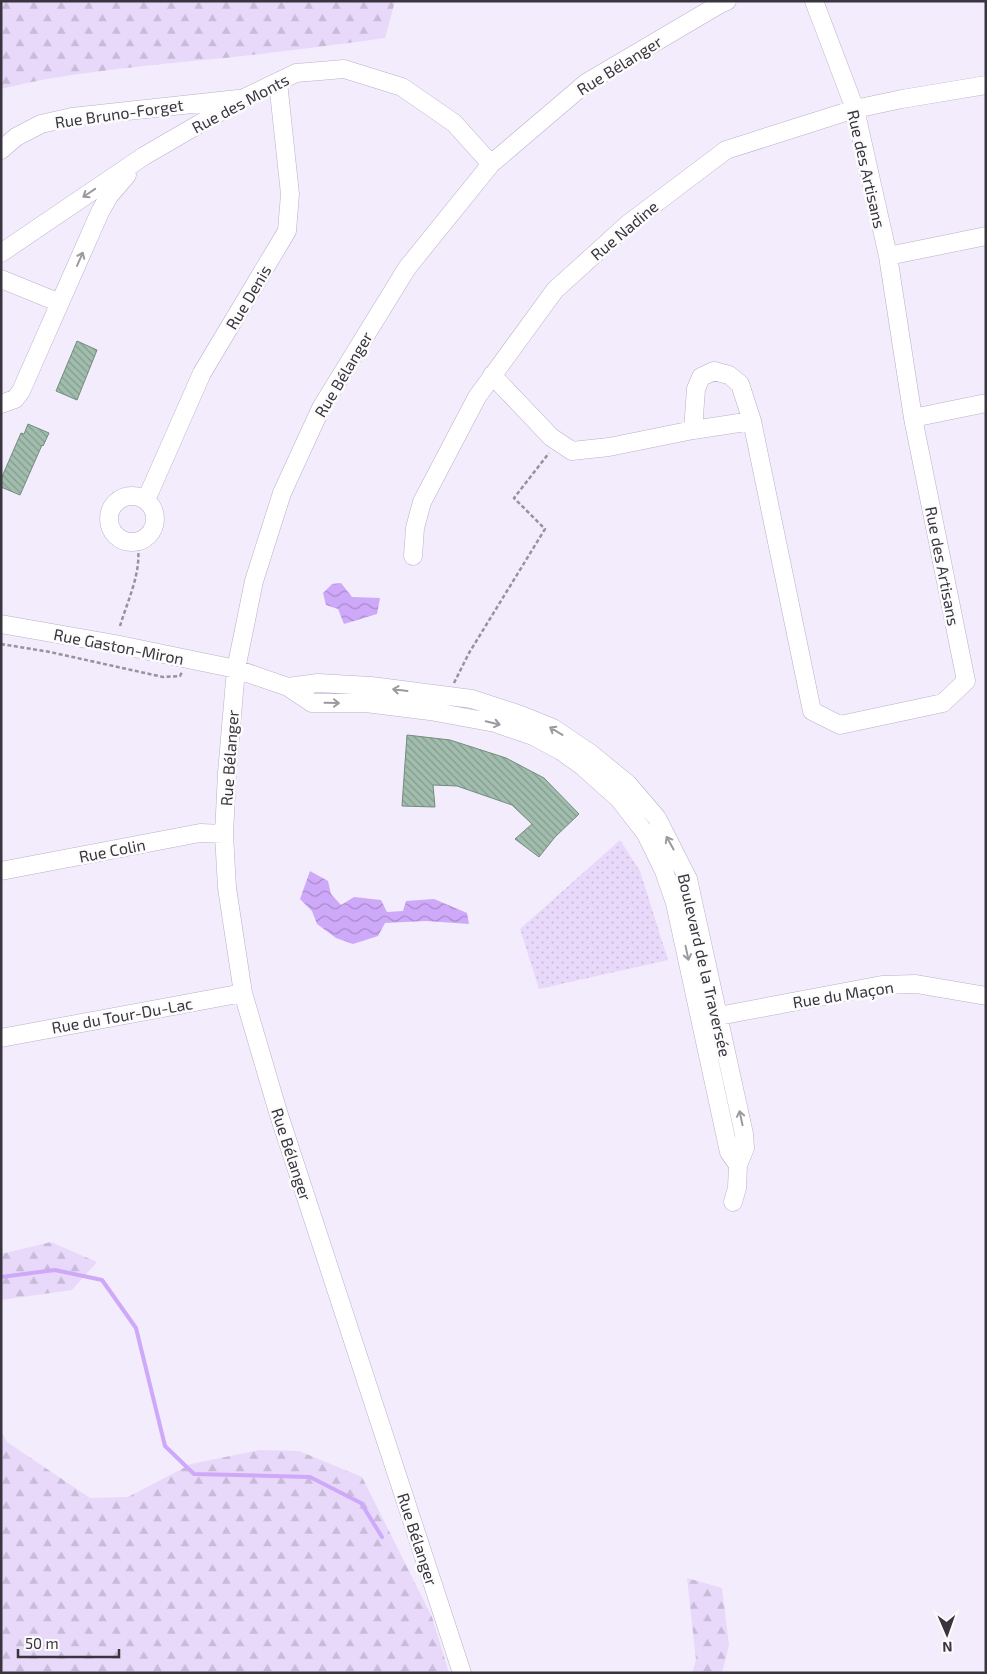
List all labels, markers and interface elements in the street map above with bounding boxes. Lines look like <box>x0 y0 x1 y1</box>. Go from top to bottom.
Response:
street label: Rue Bélanger <box>573 31 665 99</box>
street label: Rue des Monts <box>188 69 292 137</box>
street label: Rue Bruno-Forget <box>54 95 184 131</box>
street label: Rue des Artisans <box>844 108 890 230</box>
one-way arrow <box>82 188 96 198</box>
street label: Rue Nadine <box>586 196 662 264</box>
one-way arrow <box>75 252 85 267</box>
street label: Rue Denis <box>221 261 275 333</box>
street label: Rue Bélanger <box>310 327 376 420</box>
street label: Rue des Artisans <box>922 505 964 627</box>
street label: Rue Gaston-Miron <box>52 624 186 668</box>
one-way arrow <box>393 684 409 694</box>
one-way arrow <box>324 698 340 708</box>
street label: Rue Bélanger <box>216 709 242 807</box>
one-way arrow <box>484 719 500 728</box>
one-way arrow <box>550 725 564 735</box>
street label: Rue Colin <box>77 834 147 866</box>
one-way arrow <box>665 836 674 851</box>
street label: Boulevard de la Traversée <box>675 872 735 1058</box>
one-way arrow <box>683 944 692 960</box>
street label: Rue du Maçon <box>791 977 895 1012</box>
street label: Rue du Tour-Du-Lac <box>50 993 194 1037</box>
street label: Rue Bélanger <box>268 1105 316 1203</box>
one-way arrow <box>736 1111 745 1127</box>
street label: Rue Bélanger <box>394 1490 442 1588</box>
north arrow <box>922 1609 972 1659</box>
scale bar <box>18 1626 119 1658</box>
text: 50 m <box>25 1634 59 1652</box>
text: N <box>942 1639 953 1656</box>

